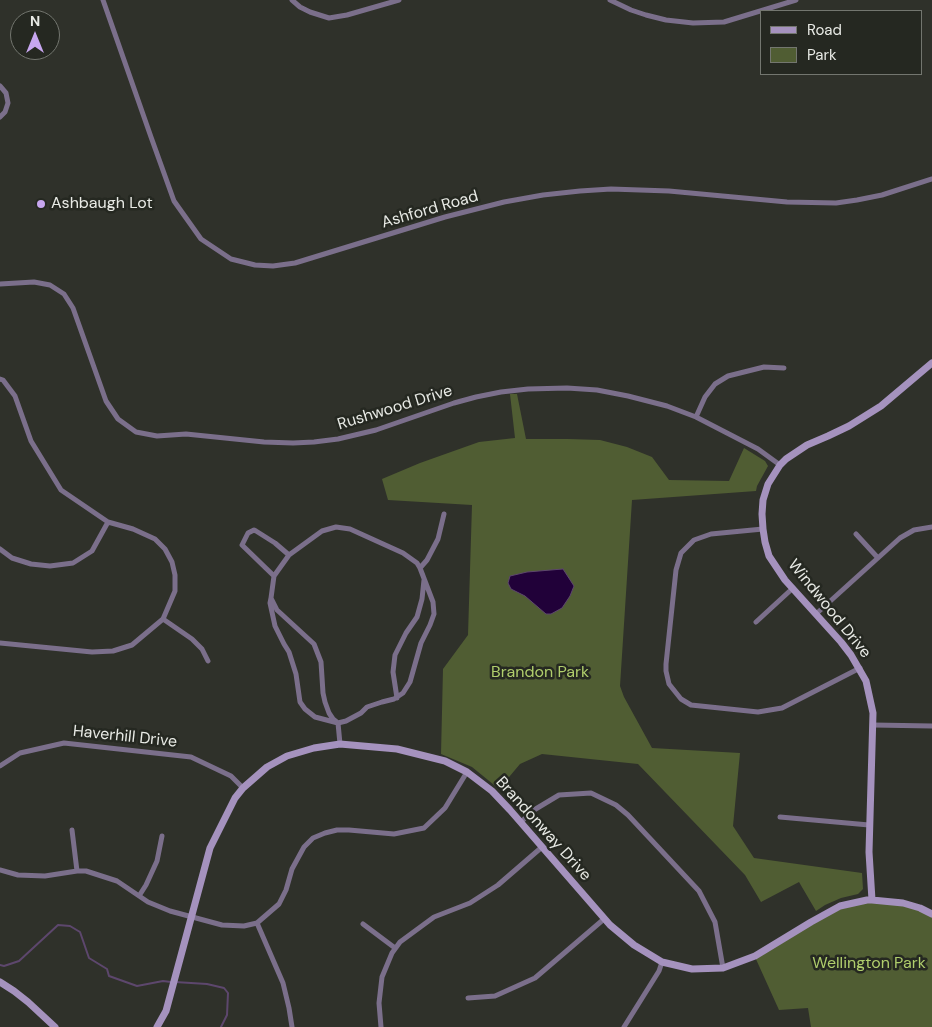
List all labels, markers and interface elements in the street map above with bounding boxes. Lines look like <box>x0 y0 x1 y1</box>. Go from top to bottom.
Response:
north arrow <box>10 10 60 60</box>
legend <box>760 10 922 75</box>
text: N <box>30 12 40 30</box>
text: Road <box>807 20 842 40</box>
text: Park <box>807 45 837 65</box>
street label: Ashford Road <box>379 187 481 233</box>
place label: Ashbaugh Lot <box>51 194 153 214</box>
marker: Ashbaugh Lot <box>35 198 47 210</box>
street label: Rushwood Drive <box>335 381 455 435</box>
street label: Windwood Drive <box>783 556 875 662</box>
park label: Brandon Park <box>491 663 589 683</box>
street label: Haverhill Drive <box>72 722 178 752</box>
street label: Brandonway Drive <box>491 773 595 885</box>
park label: Wellington Park <box>812 954 926 974</box>

